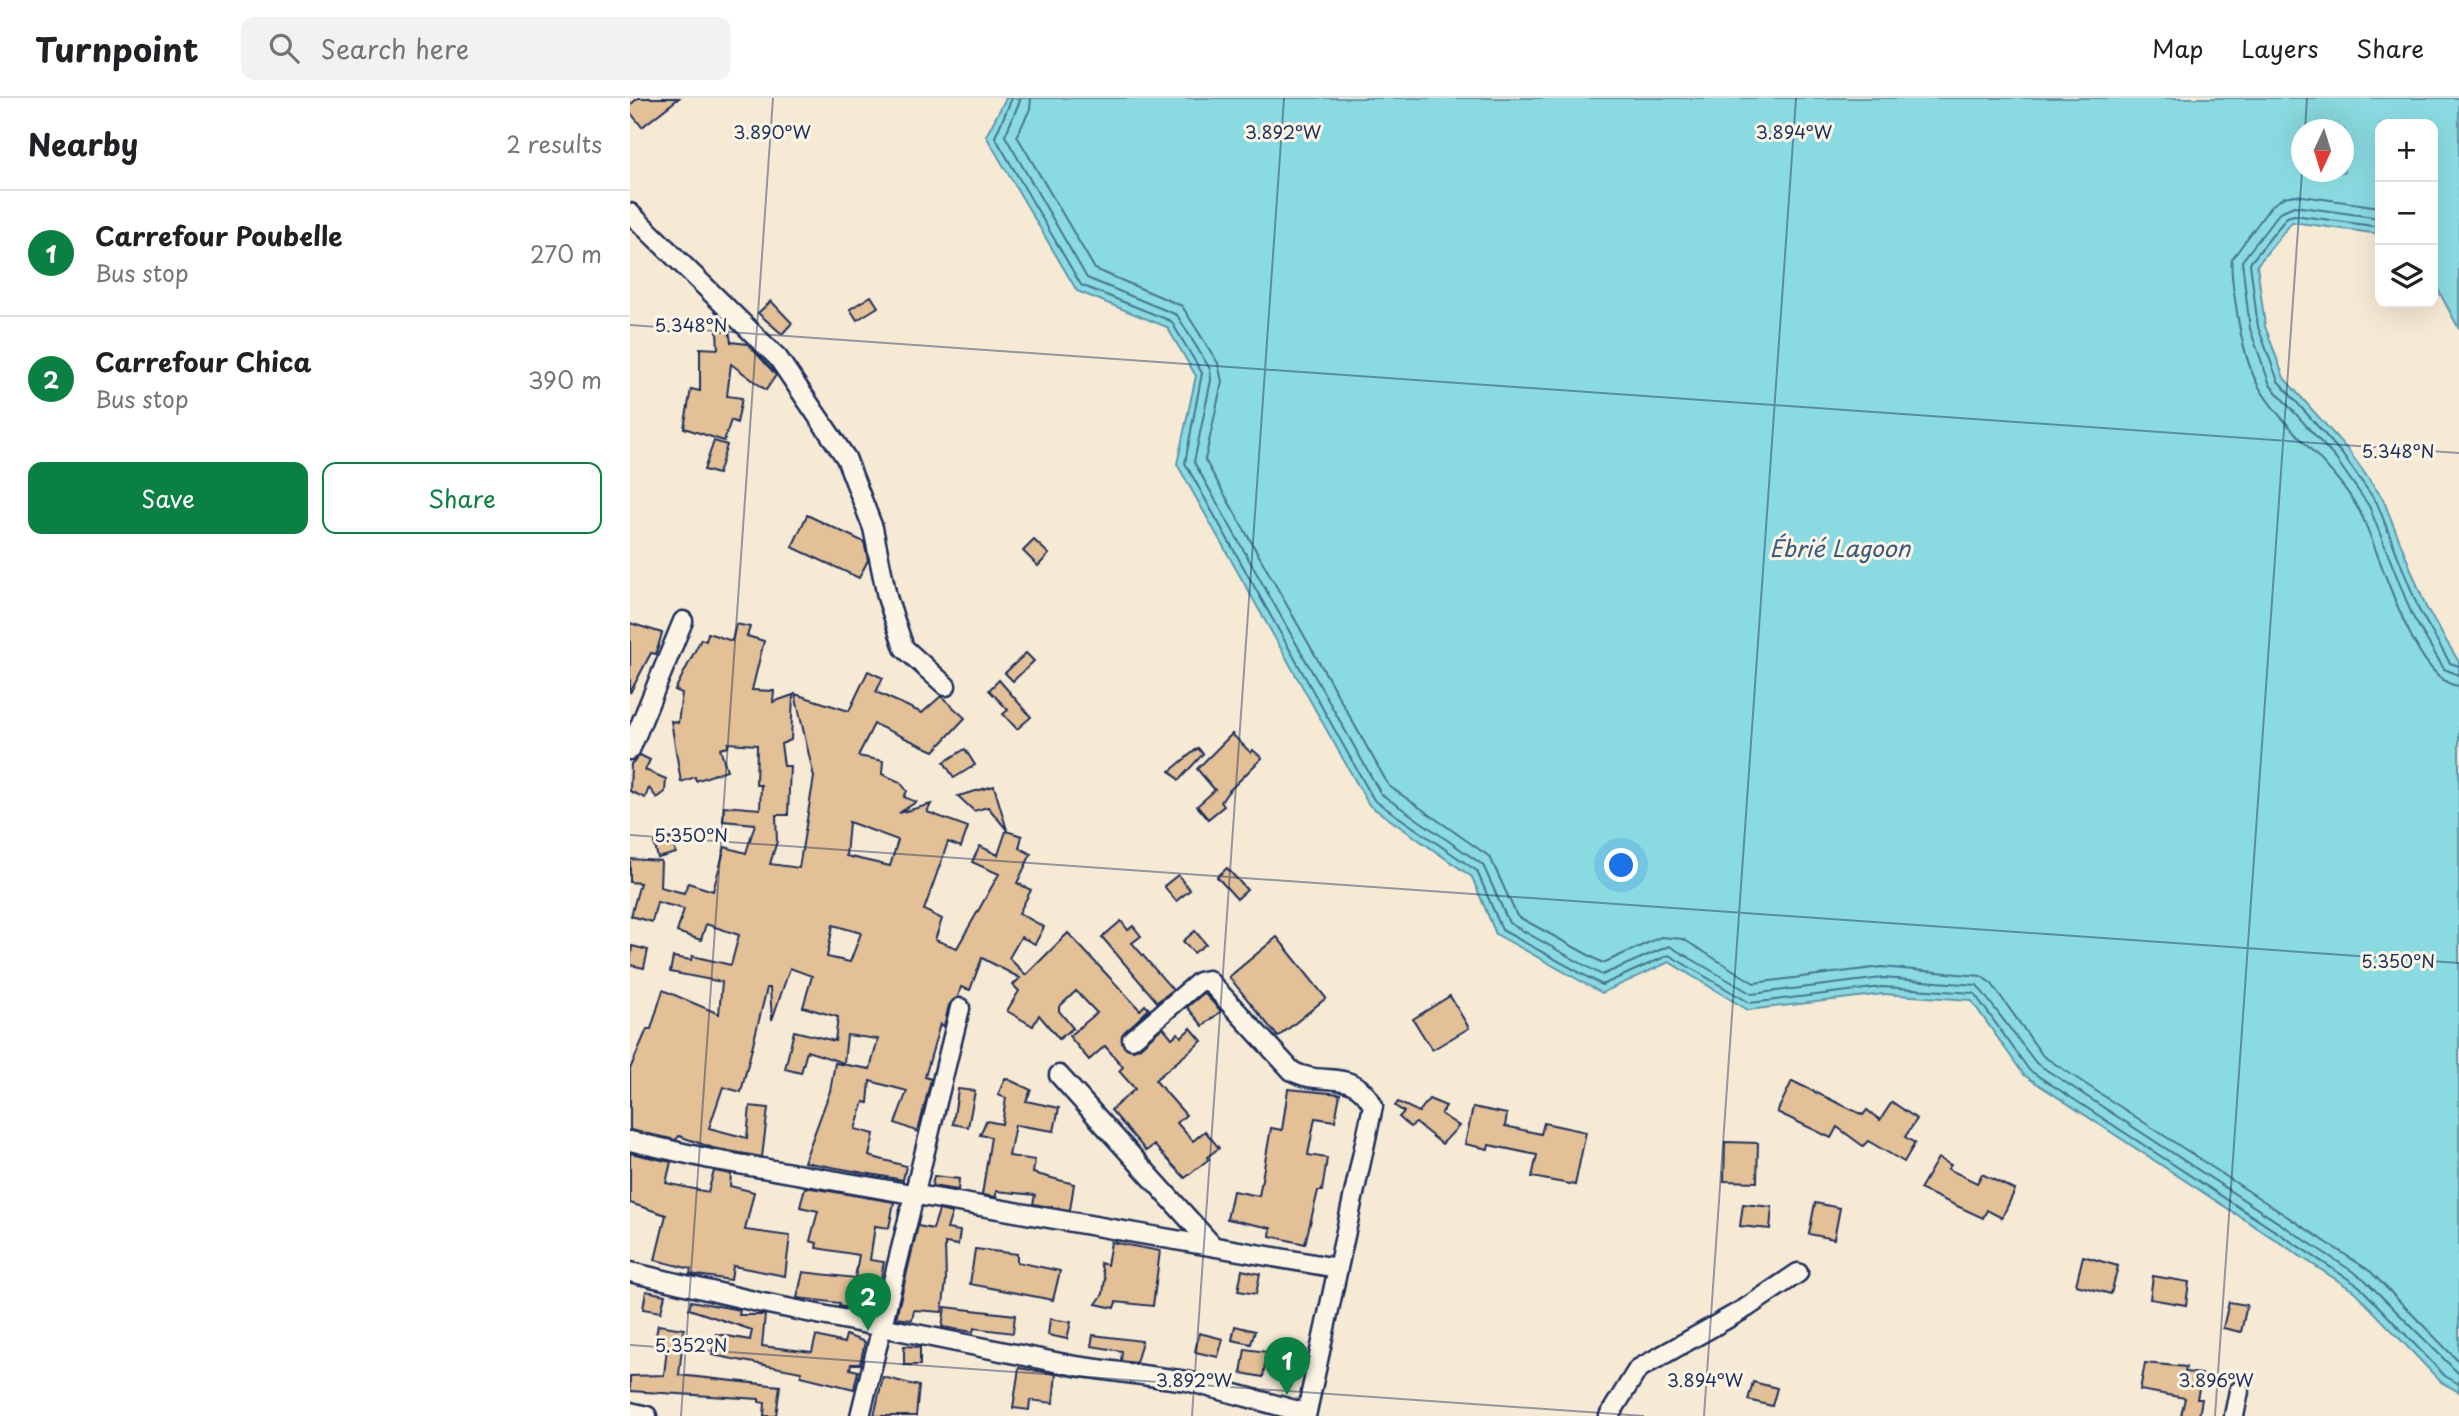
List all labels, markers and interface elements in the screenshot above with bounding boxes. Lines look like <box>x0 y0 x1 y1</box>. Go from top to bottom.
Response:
search box <box>241 17 731 80</box>
text: Turnpoint <box>35 23 199 73</box>
icon: search <box>265 29 303 67</box>
text: Search here <box>321 29 469 68</box>
text: Map <box>2152 30 2203 66</box>
text: Layers <box>2241 30 2318 66</box>
text: Share <box>2356 30 2424 66</box>
text: 3.890°W <box>733 118 811 145</box>
text: 3.892°W <box>1245 118 1322 145</box>
text: 3.894°W <box>1756 118 1833 145</box>
north arrow <box>2291 119 2354 182</box>
map controls <box>2375 119 2438 308</box>
button: + <box>2375 119 2438 182</box>
text: Nearby <box>28 121 138 166</box>
text: 2 results <box>506 126 602 161</box>
button: − <box>2375 182 2438 245</box>
text: Carrefour Poubelle <box>95 216 342 255</box>
text: 1 <box>46 236 57 271</box>
text: 270 m <box>530 236 602 271</box>
button: layers <box>2375 245 2438 308</box>
text: Bus stop <box>95 255 189 290</box>
text: 5.348°N <box>654 311 728 338</box>
text: Carrefour Chica <box>95 342 312 381</box>
text: 2 <box>43 362 59 397</box>
text: 390 m <box>528 362 602 397</box>
text: Bus stop <box>95 381 189 416</box>
text: 5.348°N <box>2361 437 2435 464</box>
button: Save <box>28 462 308 534</box>
button: Share <box>322 462 602 534</box>
water label: Ébrié Lagoon <box>1770 530 1912 565</box>
text: 5.350°N <box>654 821 728 848</box>
your location <box>1604 848 1638 882</box>
text: 5.350°N <box>2361 947 2435 974</box>
pin: 2 <box>845 1273 891 1331</box>
text: 5.352°N <box>654 1331 728 1358</box>
pin: 1 <box>1264 1337 1310 1395</box>
text: 3.892°W <box>1156 1366 1233 1393</box>
text: 3.894°W <box>1667 1366 1744 1393</box>
text: 3.896°W <box>2178 1366 2254 1393</box>

